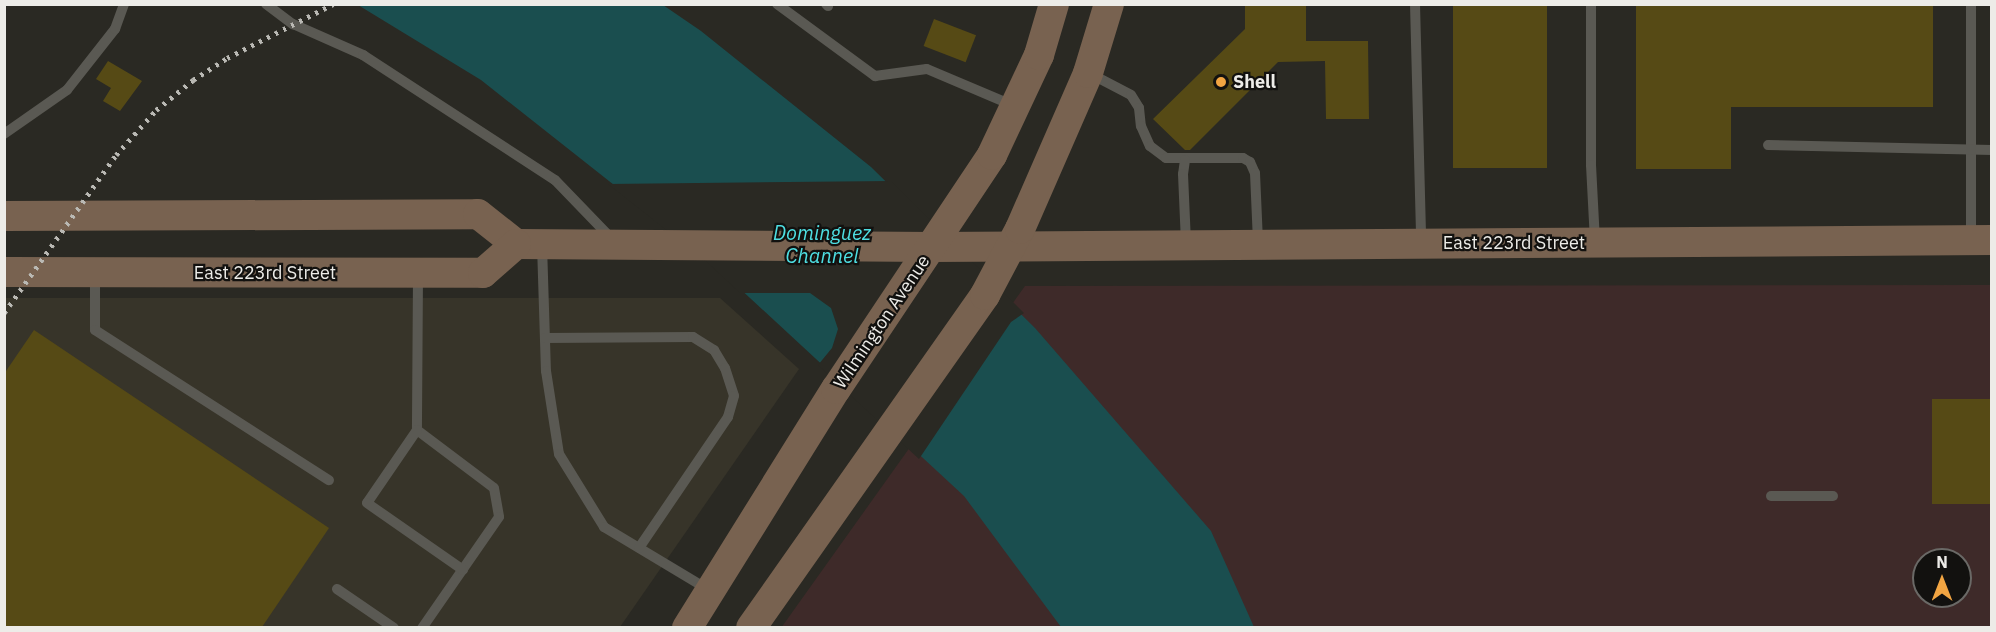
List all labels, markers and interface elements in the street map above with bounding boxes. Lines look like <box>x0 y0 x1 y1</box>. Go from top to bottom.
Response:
place label: Shell <box>1233 71 1276 93</box>
marker: Shell <box>1214 75 1228 89</box>
water label: Dominguez Channel <box>773 220 871 267</box>
street label: East 223rd Street <box>1443 232 1585 254</box>
street label: Wilmington Avenue <box>829 251 935 393</box>
street label: East 223rd Street <box>194 262 336 284</box>
north arrow <box>1912 548 1972 608</box>
text: N <box>1936 552 1948 572</box>

